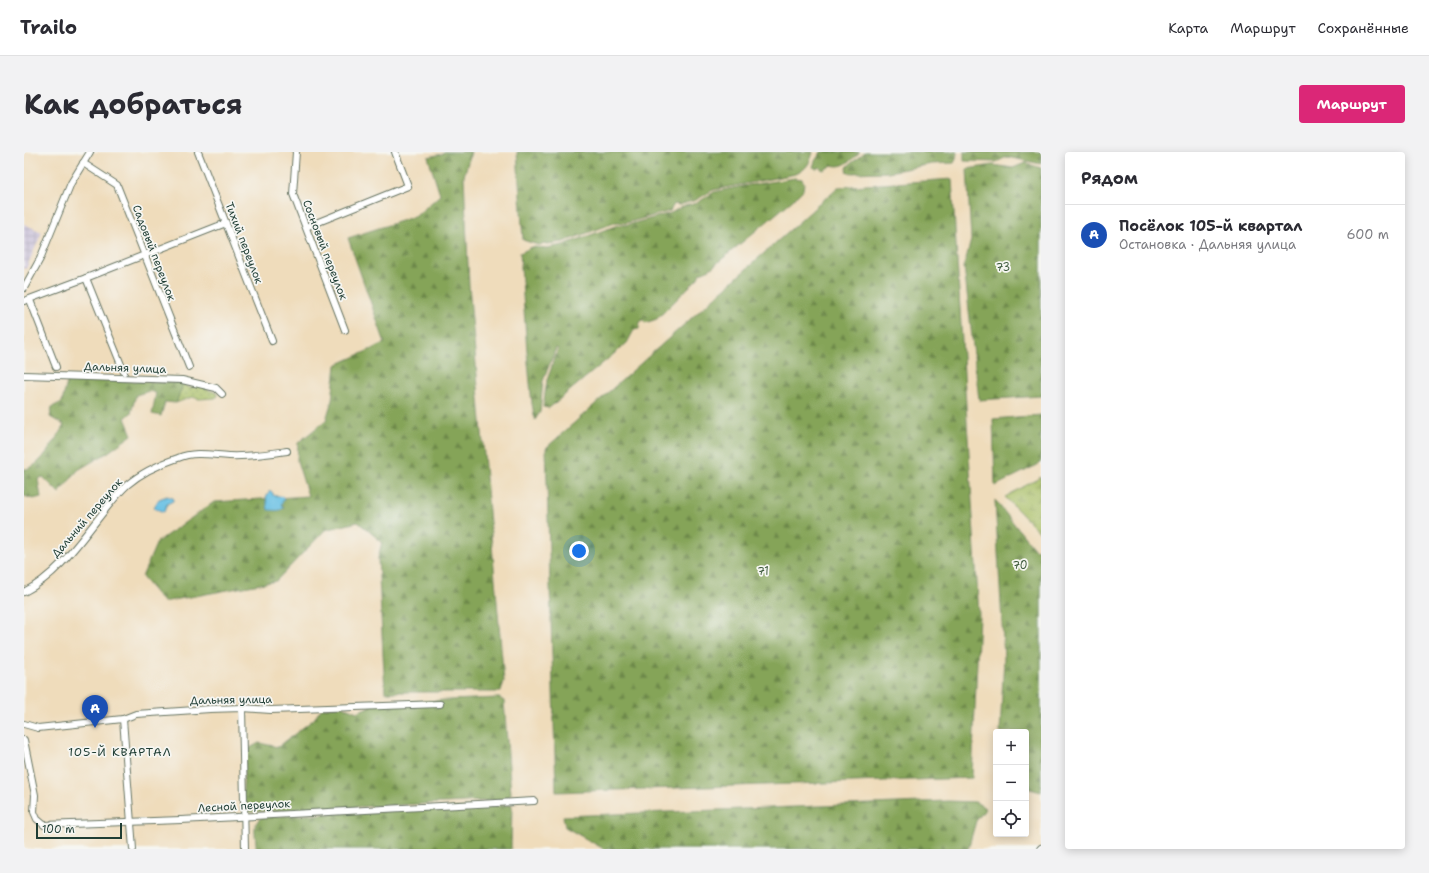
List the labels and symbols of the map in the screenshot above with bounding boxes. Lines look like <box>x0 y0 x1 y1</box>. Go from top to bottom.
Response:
street label: Сосновый переулок <box>299 198 351 302</box>
street label: Тихий переулок <box>222 200 267 286</box>
street label: Садовый переулок <box>129 203 179 303</box>
park label: 73 <box>996 260 1010 275</box>
street label: Дальняя улица <box>84 359 167 377</box>
street label: Дальний переулок <box>48 475 126 561</box>
your location <box>569 541 589 561</box>
park label: 70 <box>1012 558 1028 573</box>
park label: 71 <box>757 564 769 579</box>
street label: Дальняя улица <box>190 692 272 708</box>
pin: A <box>82 695 108 728</box>
district label: 105-Й КВАРТАЛ <box>68 744 172 760</box>
street label: Лесной переулок <box>198 796 291 816</box>
scale bar <box>36 821 122 840</box>

